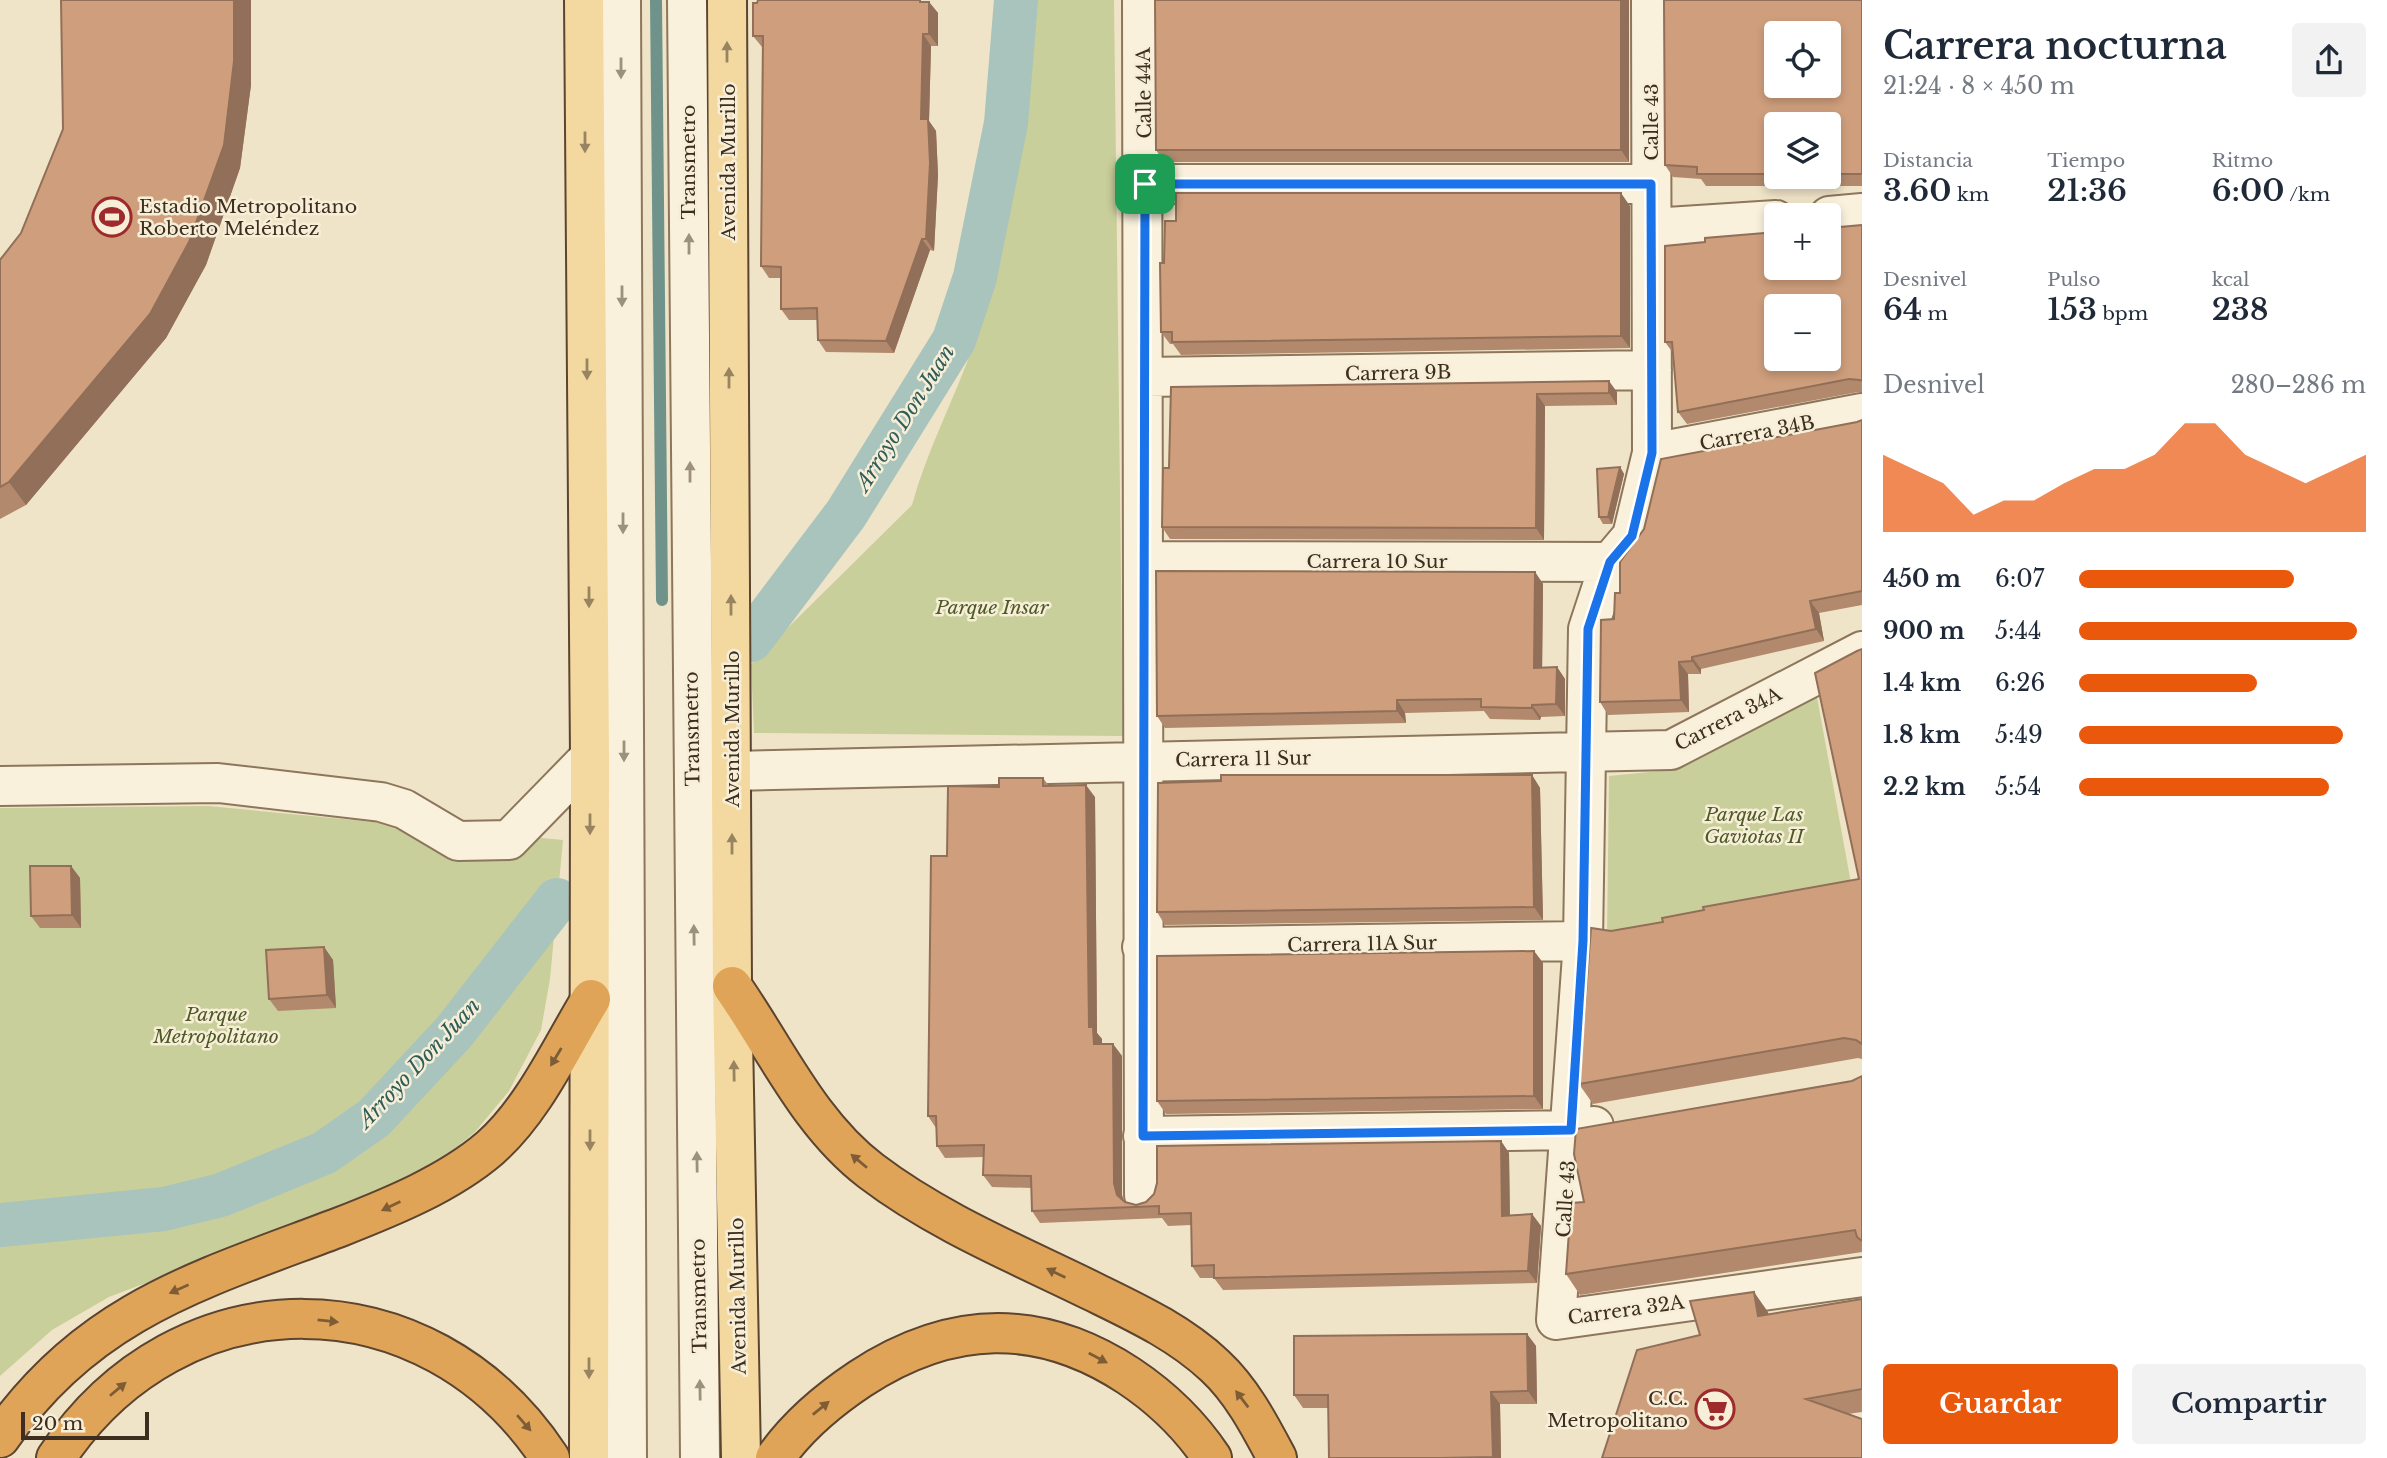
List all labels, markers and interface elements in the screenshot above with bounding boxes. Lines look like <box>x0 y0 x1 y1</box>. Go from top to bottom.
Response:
map controls <box>1764 21 1841 371</box>
button: locate <box>1764 21 1841 98</box>
text: Carrera nocturna <box>1883 22 2227 69</box>
button: share <box>2292 23 2366 97</box>
one-way arrow <box>721 41 733 63</box>
street label: Calle 44A <box>1132 47 1156 139</box>
one-way arrow <box>615 57 627 79</box>
text: 21:24 · 8 × 450 m <box>1883 72 2075 100</box>
street label: Avenida Murillo <box>717 83 740 242</box>
street label: Calle 43 <box>1640 83 1663 161</box>
street label: Transmetro <box>677 105 700 219</box>
button: layers <box>1764 112 1841 189</box>
one-way arrow <box>579 131 591 153</box>
text: Distancia <box>1883 149 1973 172</box>
text: Tiempo <box>2047 149 2125 172</box>
text: Ritmo <box>2212 149 2273 172</box>
pin <box>1115 154 1175 214</box>
icon: arrive <box>1126 165 1164 203</box>
text: 3.60 <box>1883 172 1952 209</box>
text: 21:36 <box>2047 172 2127 209</box>
text: 6:00 <box>2212 172 2285 209</box>
text: km <box>1952 183 1989 206</box>
text: /km <box>2285 183 2330 206</box>
place label: Estadio Metropolitano Roberto Meléndez <box>139 195 357 240</box>
sports icon: Estadio Metropolitano Roberto Meléndez <box>91 196 133 238</box>
button: + <box>1764 203 1841 280</box>
one-way arrow <box>683 233 695 255</box>
text: Desnivel <box>1883 268 1967 291</box>
text: Pulso <box>2047 268 2100 291</box>
text: kcal <box>2212 268 2250 291</box>
one-way arrow <box>616 285 628 307</box>
text: 64 <box>1883 291 1922 328</box>
text: 153 <box>2047 291 2097 328</box>
text: 238 <box>2212 291 2269 328</box>
button: − <box>1764 294 1841 371</box>
text: m <box>1922 302 1948 325</box>
text: bpm <box>2097 302 2148 325</box>
water label: Arroyo Don Juan <box>848 340 960 498</box>
one-way arrow <box>581 358 593 380</box>
street label: Carrera 9B <box>1345 361 1451 385</box>
one-way arrow <box>724 366 735 388</box>
text: Desnivel <box>1883 371 1985 399</box>
text: 280–286 m <box>2231 371 2366 399</box>
street label: Carrera 34B <box>1697 411 1817 455</box>
one-way arrow <box>684 460 696 482</box>
one-way arrow <box>617 512 629 534</box>
street label: Carrera 10 Sur <box>1307 550 1447 573</box>
text: 450 m <box>1883 565 1961 593</box>
text: 6:07 <box>1995 565 2044 593</box>
one-way arrow <box>583 586 594 608</box>
one-way arrow <box>725 594 737 616</box>
park label: Parque Insar <box>934 596 1050 619</box>
text: 900 m <box>1883 617 1965 645</box>
text: 5:44 <box>1995 617 2042 645</box>
street label: Avenida Murillo <box>721 650 744 809</box>
text: 1.4 km <box>1883 669 1961 697</box>
text: 6:26 <box>1995 669 2045 697</box>
street label: Transmetro <box>679 671 705 787</box>
street label: Carrera 34A <box>1671 682 1786 756</box>
text: 1.8 km <box>1883 721 1960 749</box>
text: 5:49 <box>1995 721 2043 749</box>
one-way arrow <box>618 740 630 762</box>
street label: Carrera 11 Sur <box>1175 746 1311 772</box>
text: 2.2 km <box>1883 773 1966 801</box>
text: 5:54 <box>1995 773 2041 801</box>
park label: Parque Las Gaviotas II <box>1704 803 1806 848</box>
one-way arrow <box>584 813 596 835</box>
one-way arrow <box>726 833 738 855</box>
one-way arrow <box>688 924 700 946</box>
street label: Carrera 11A Sur <box>1287 931 1437 957</box>
water label: Arroyo Don Juan <box>350 993 486 1135</box>
park label: Parque Metropolitano <box>152 1003 279 1048</box>
one-way arrow <box>549 1048 562 1067</box>
one-way arrow <box>728 1060 740 1082</box>
one-way arrow <box>584 1130 596 1152</box>
one-way arrow <box>691 1151 703 1173</box>
one-way arrow <box>851 1154 868 1169</box>
street label: Calle 43 <box>1552 1160 1580 1238</box>
one-way arrow <box>381 1200 401 1212</box>
street label: Avenida Murillo <box>725 1217 751 1376</box>
street label: Transmetro <box>686 1238 712 1354</box>
one-way arrow <box>1046 1268 1066 1279</box>
one-way arrow <box>169 1283 189 1295</box>
street label: Carrera 32A <box>1566 1290 1686 1330</box>
one-way arrow <box>317 1316 339 1327</box>
one-way arrow <box>1088 1352 1108 1363</box>
one-way arrow <box>583 1357 595 1379</box>
button: Guardar <box>1883 1364 2118 1444</box>
button: Compartir <box>2132 1364 2366 1444</box>
one-way arrow <box>694 1379 705 1401</box>
one-way arrow <box>109 1382 127 1397</box>
place label: C.C. Metropolitano <box>1547 1387 1688 1432</box>
supermarket icon: C.C. Metropolitano <box>1694 1388 1736 1430</box>
one-way arrow <box>1235 1390 1249 1409</box>
one-way arrow <box>811 1400 829 1415</box>
scale bar <box>21 1409 149 1441</box>
text: 20 m <box>32 1412 83 1435</box>
one-way arrow <box>516 1414 532 1432</box>

